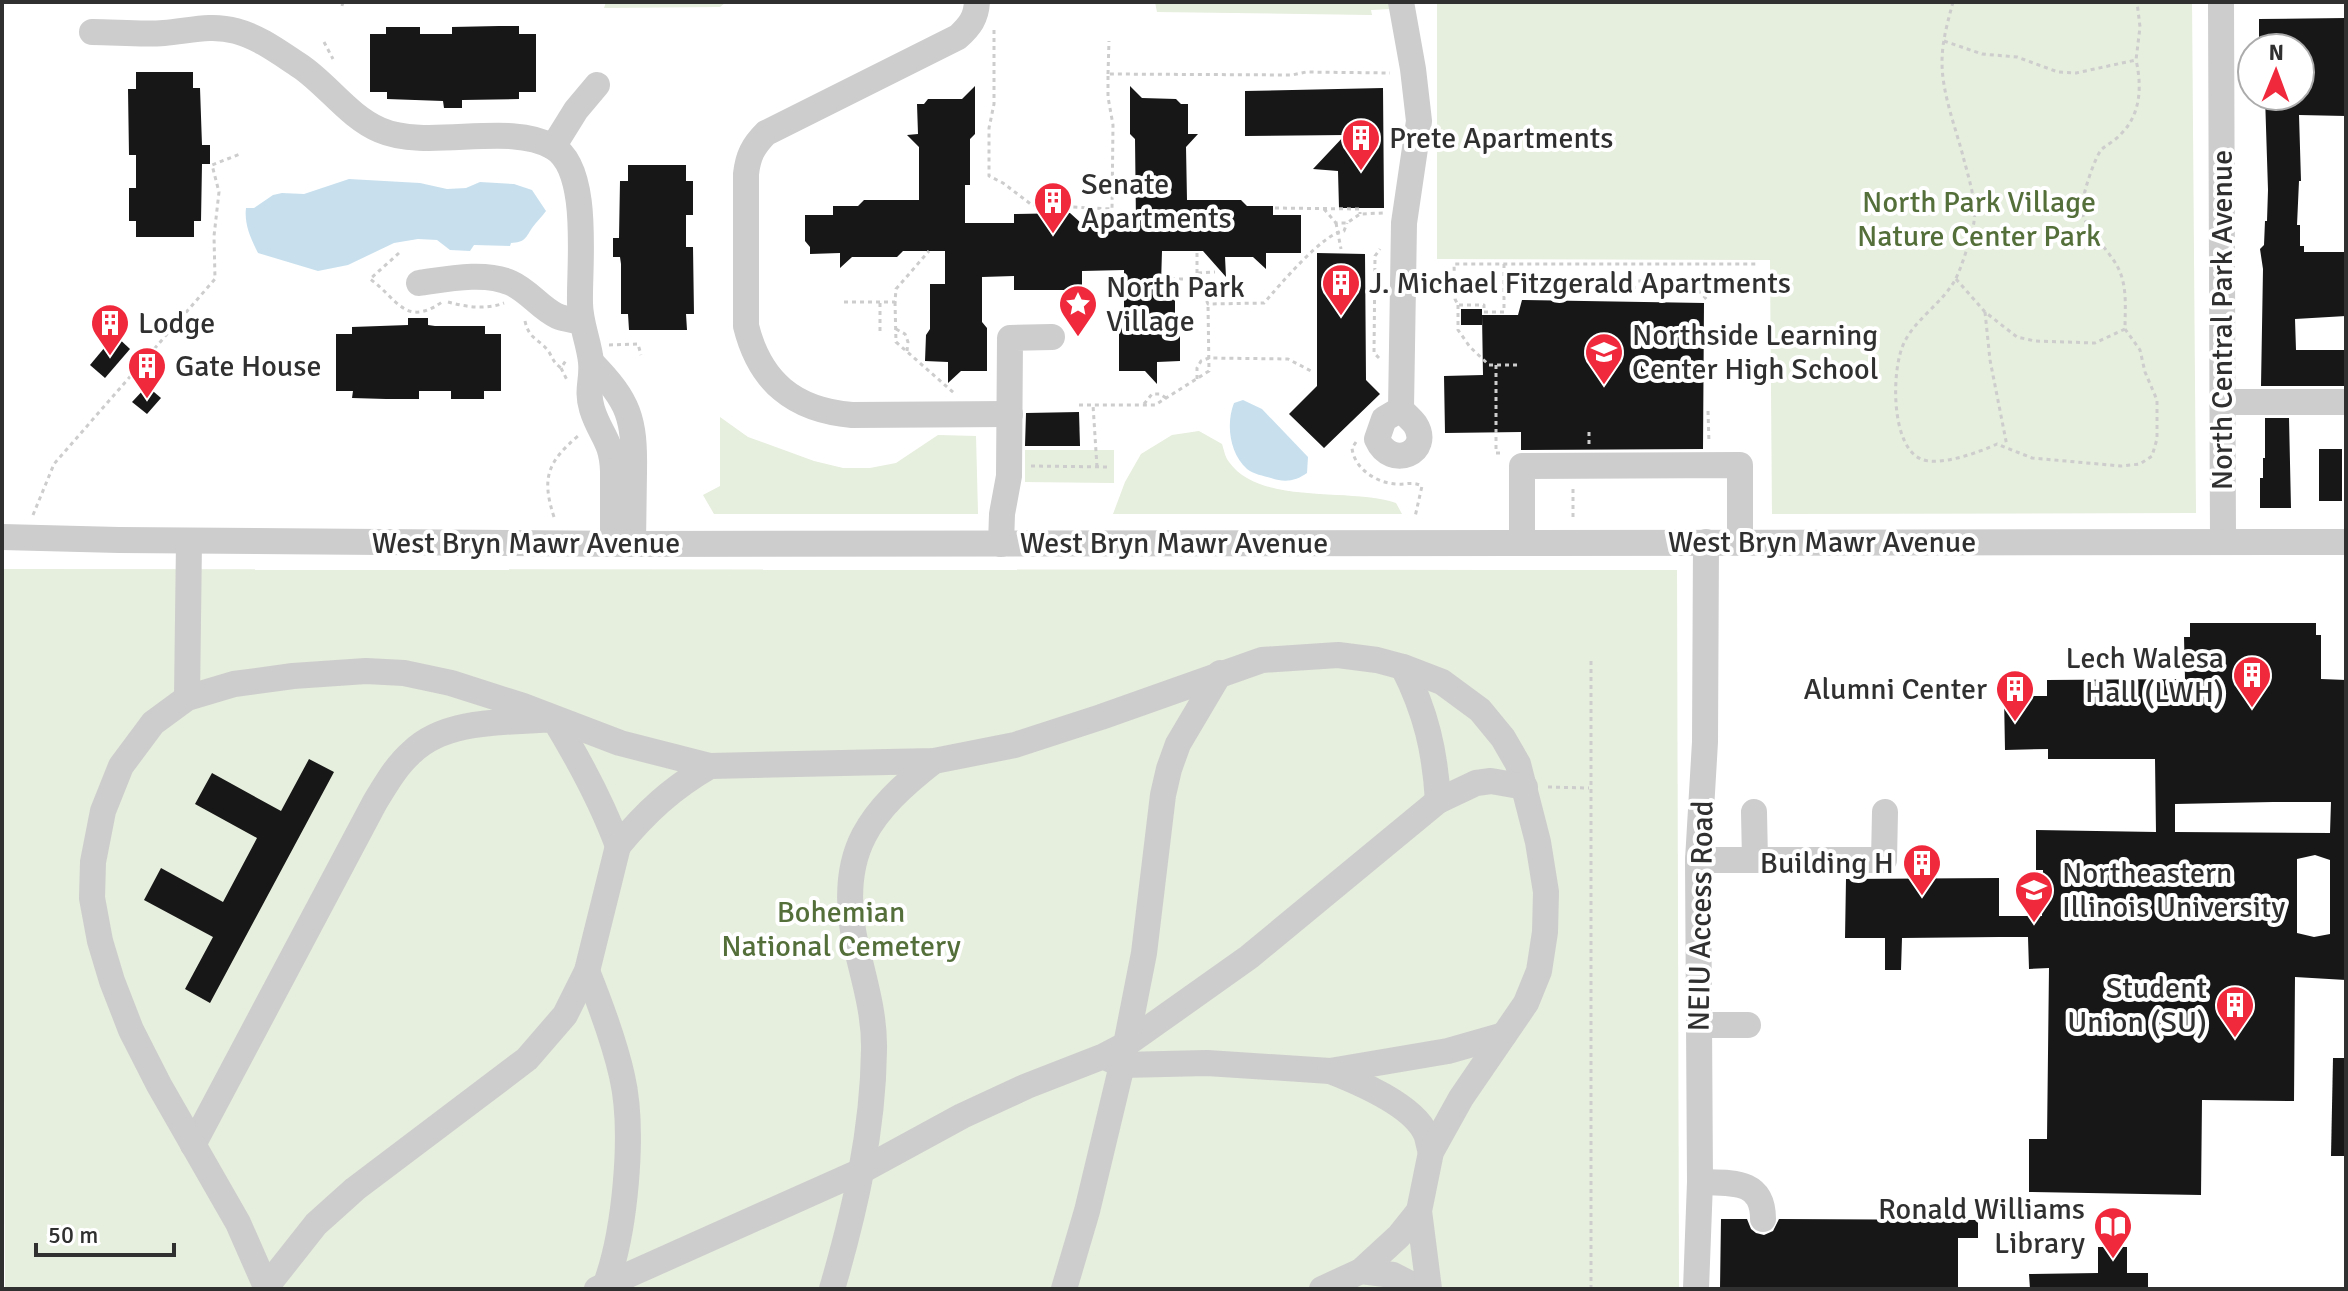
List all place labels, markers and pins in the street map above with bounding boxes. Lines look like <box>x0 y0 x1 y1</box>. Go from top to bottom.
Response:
building icon: Prete Apartments <box>1340 117 1382 172</box>
place label: Prete Apartments <box>1389 120 1613 157</box>
place label: Senate Apartments <box>1081 166 1232 237</box>
building icon: Senate Apartments <box>1032 180 1074 235</box>
building icon: J. Michael Fitzgerald Apartments <box>1320 262 1362 317</box>
place label: J. Michael Fitzgerald Apartments <box>1369 265 1791 302</box>
place label: North Park Village <box>1106 269 1245 340</box>
place icon: North Park Village <box>1057 283 1099 338</box>
building icon: Lodge <box>89 302 131 357</box>
place label: Lodge <box>138 305 215 342</box>
place label: Northside Learning Center High School <box>1632 317 1878 388</box>
school or university icon: Northside Learning Center High School <box>1583 331 1625 386</box>
building icon: Gate House <box>126 345 168 400</box>
place label: Gate House <box>175 348 321 385</box>
place label: Lech Walesa Hall (LWH) <box>2066 640 2224 711</box>
building icon: Lech Walesa Hall (LWH) <box>2231 654 2273 709</box>
building icon: Alumni Center <box>1994 668 2036 723</box>
place label: Alumni Center <box>1804 671 1987 708</box>
building icon: Building H <box>1901 842 1943 897</box>
place label: Building H <box>1760 845 1894 882</box>
place label: Northeastern Illinois University <box>2062 855 2285 926</box>
school or university icon: Northeastern Illinois University <box>2013 869 2055 924</box>
place label: Student Union (SU) <box>2067 970 2207 1041</box>
building icon: Student Union (SU) <box>2214 984 2256 1039</box>
place label: Ronald Williams Library <box>1878 1191 2085 1262</box>
library icon: Ronald Williams Library <box>2092 1205 2134 1260</box>

